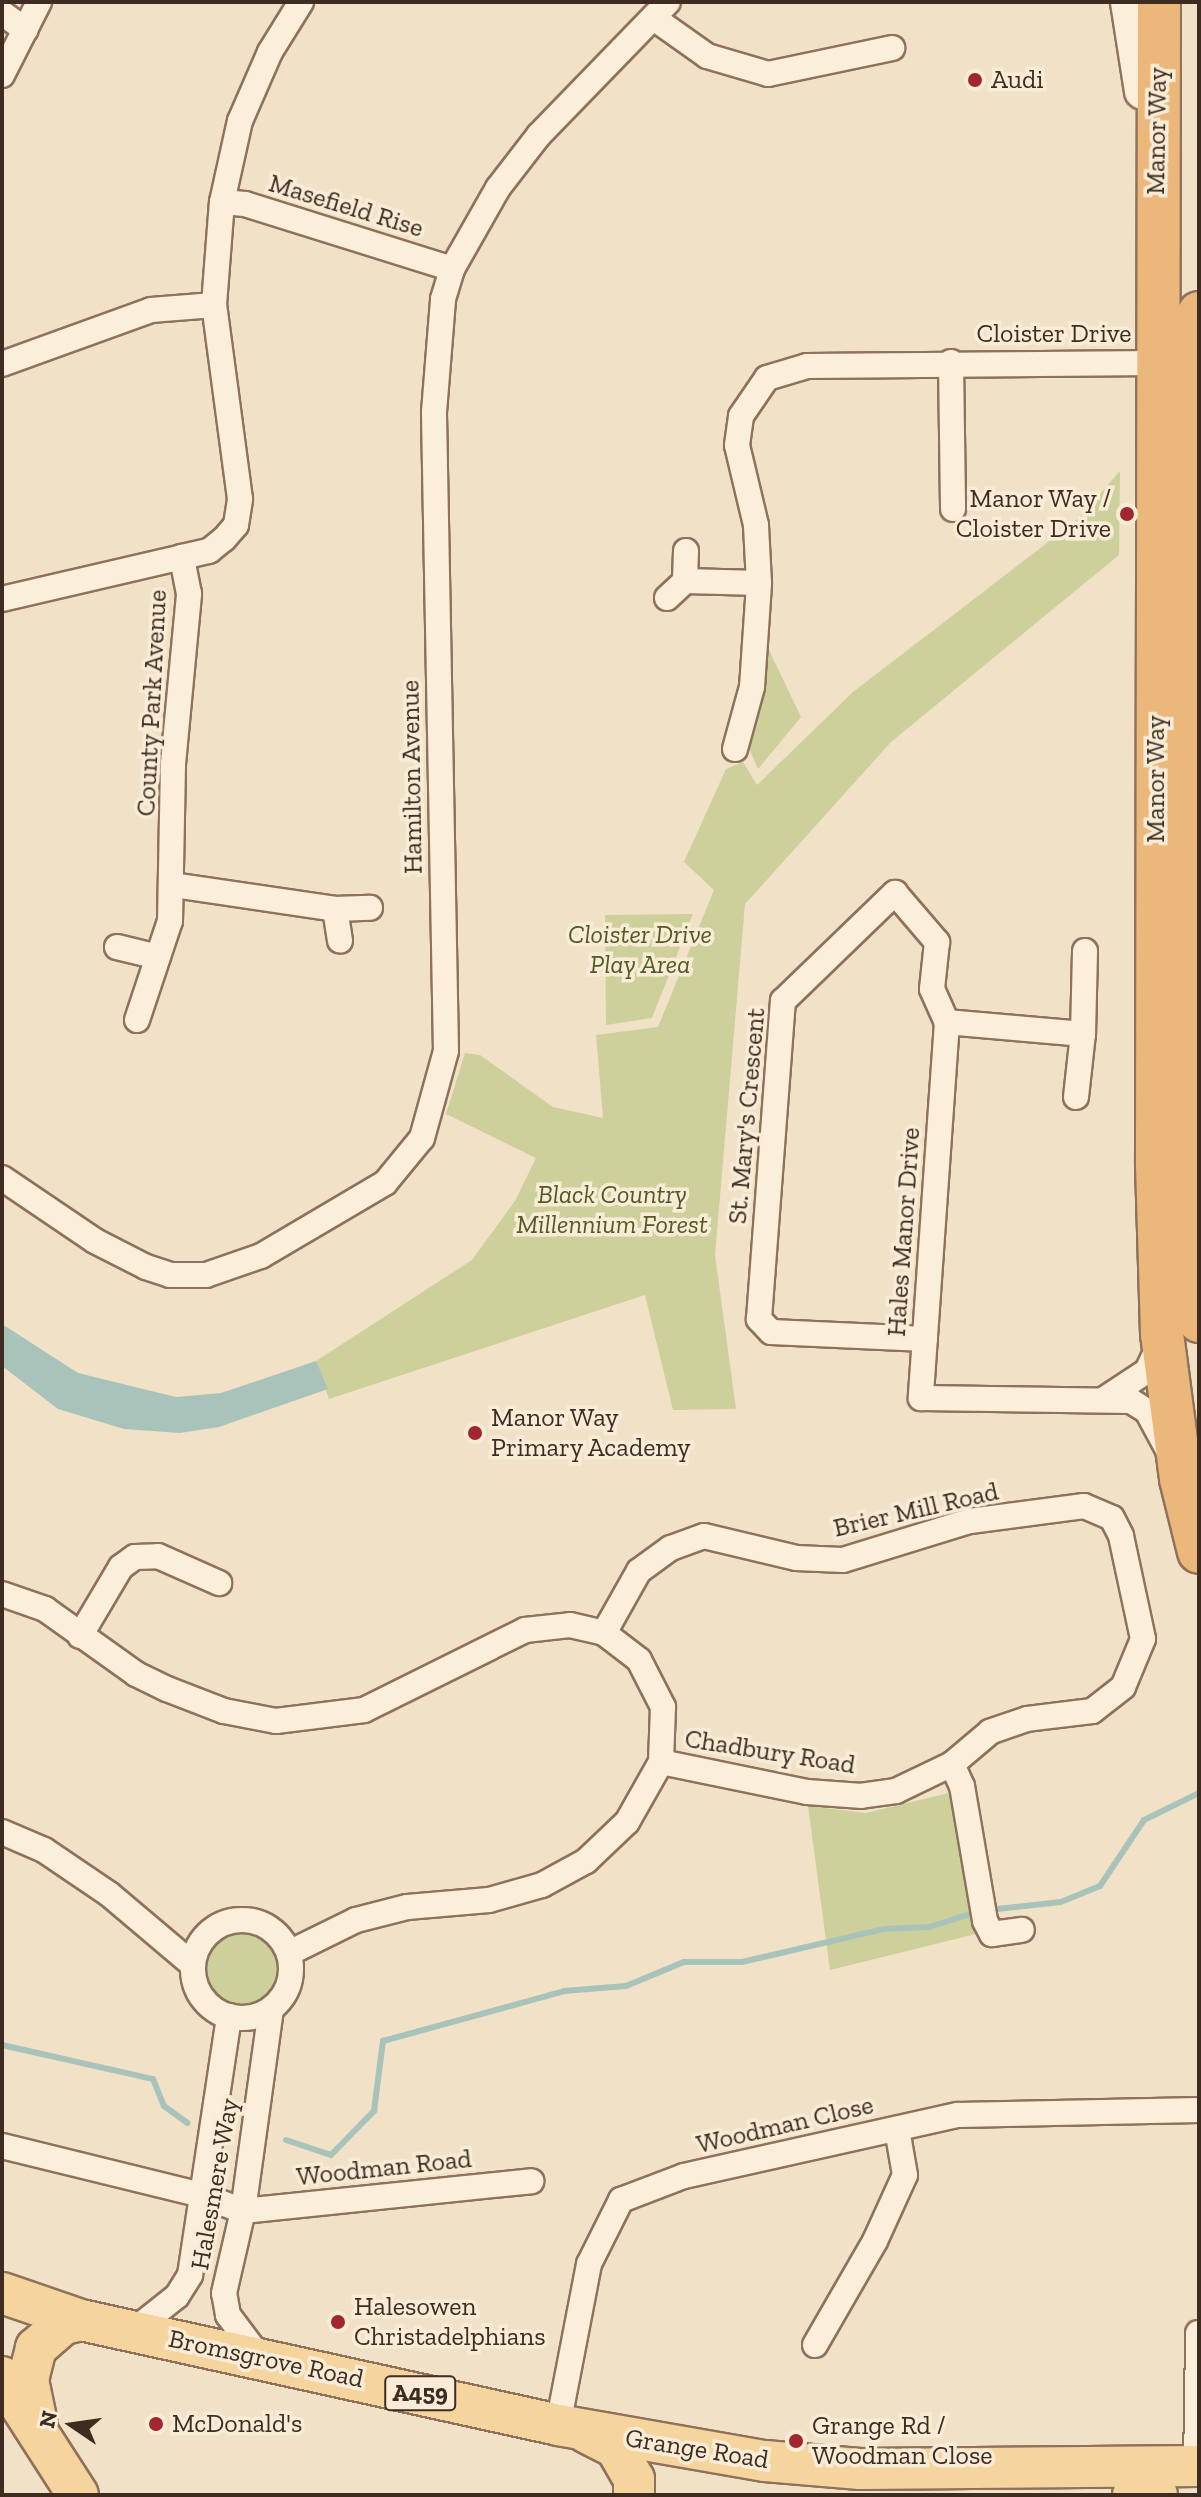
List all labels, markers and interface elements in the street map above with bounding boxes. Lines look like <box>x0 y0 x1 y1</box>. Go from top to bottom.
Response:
place label: Audi <box>991 64 1044 96</box>
street label: Manor Way <box>1140 66 1174 196</box>
marker: Audi <box>966 71 984 89</box>
street label: Masefield Rise <box>265 168 427 244</box>
street label: Cloister Drive <box>976 318 1132 350</box>
place label: Manor Way / Cloister Drive <box>955 483 1111 544</box>
marker: Manor Way / Cloister Drive <box>1118 505 1136 523</box>
street label: County Park Avenue <box>130 588 174 818</box>
street label: Hamilton Avenue <box>395 679 429 875</box>
street label: Manor Way <box>1140 715 1172 843</box>
park label: Cloister Drive Play Area <box>568 919 712 980</box>
street label: St. Mary's Crescent <box>722 1007 772 1225</box>
street label: Hales Manor Drive <box>881 1126 927 1338</box>
park label: Black Country Millennium Forest <box>516 1179 708 1240</box>
place label: Manor Way Primary Academy <box>491 1402 692 1464</box>
marker: Manor Way Primary Academy <box>466 1424 484 1442</box>
street label: Brier Mill Road <box>830 1476 1002 1544</box>
street label: Chadbury Road <box>682 1723 858 1781</box>
street label: Woodman Close <box>694 2089 876 2161</box>
street label: Halesmere Way <box>184 2095 246 2273</box>
street label: Woodman Road <box>295 2143 473 2193</box>
place label: Halesowen Christadelphians <box>354 2291 546 2352</box>
marker: Halesowen Christadelphians <box>329 2313 347 2331</box>
street label: Bromsgrove Road <box>166 2323 366 2395</box>
road number: A459 <box>384 2373 456 2413</box>
north arrow <box>32 2385 112 2465</box>
text: N <box>33 2408 63 2431</box>
place label: McDonald's <box>172 2408 302 2440</box>
place label: Grange Rd / Woodman Close <box>812 2410 992 2472</box>
marker: McDonald's <box>147 2415 165 2433</box>
street label: Grange Road <box>623 2422 771 2476</box>
marker: Grange Rd / Woodman Close <box>787 2432 805 2450</box>

